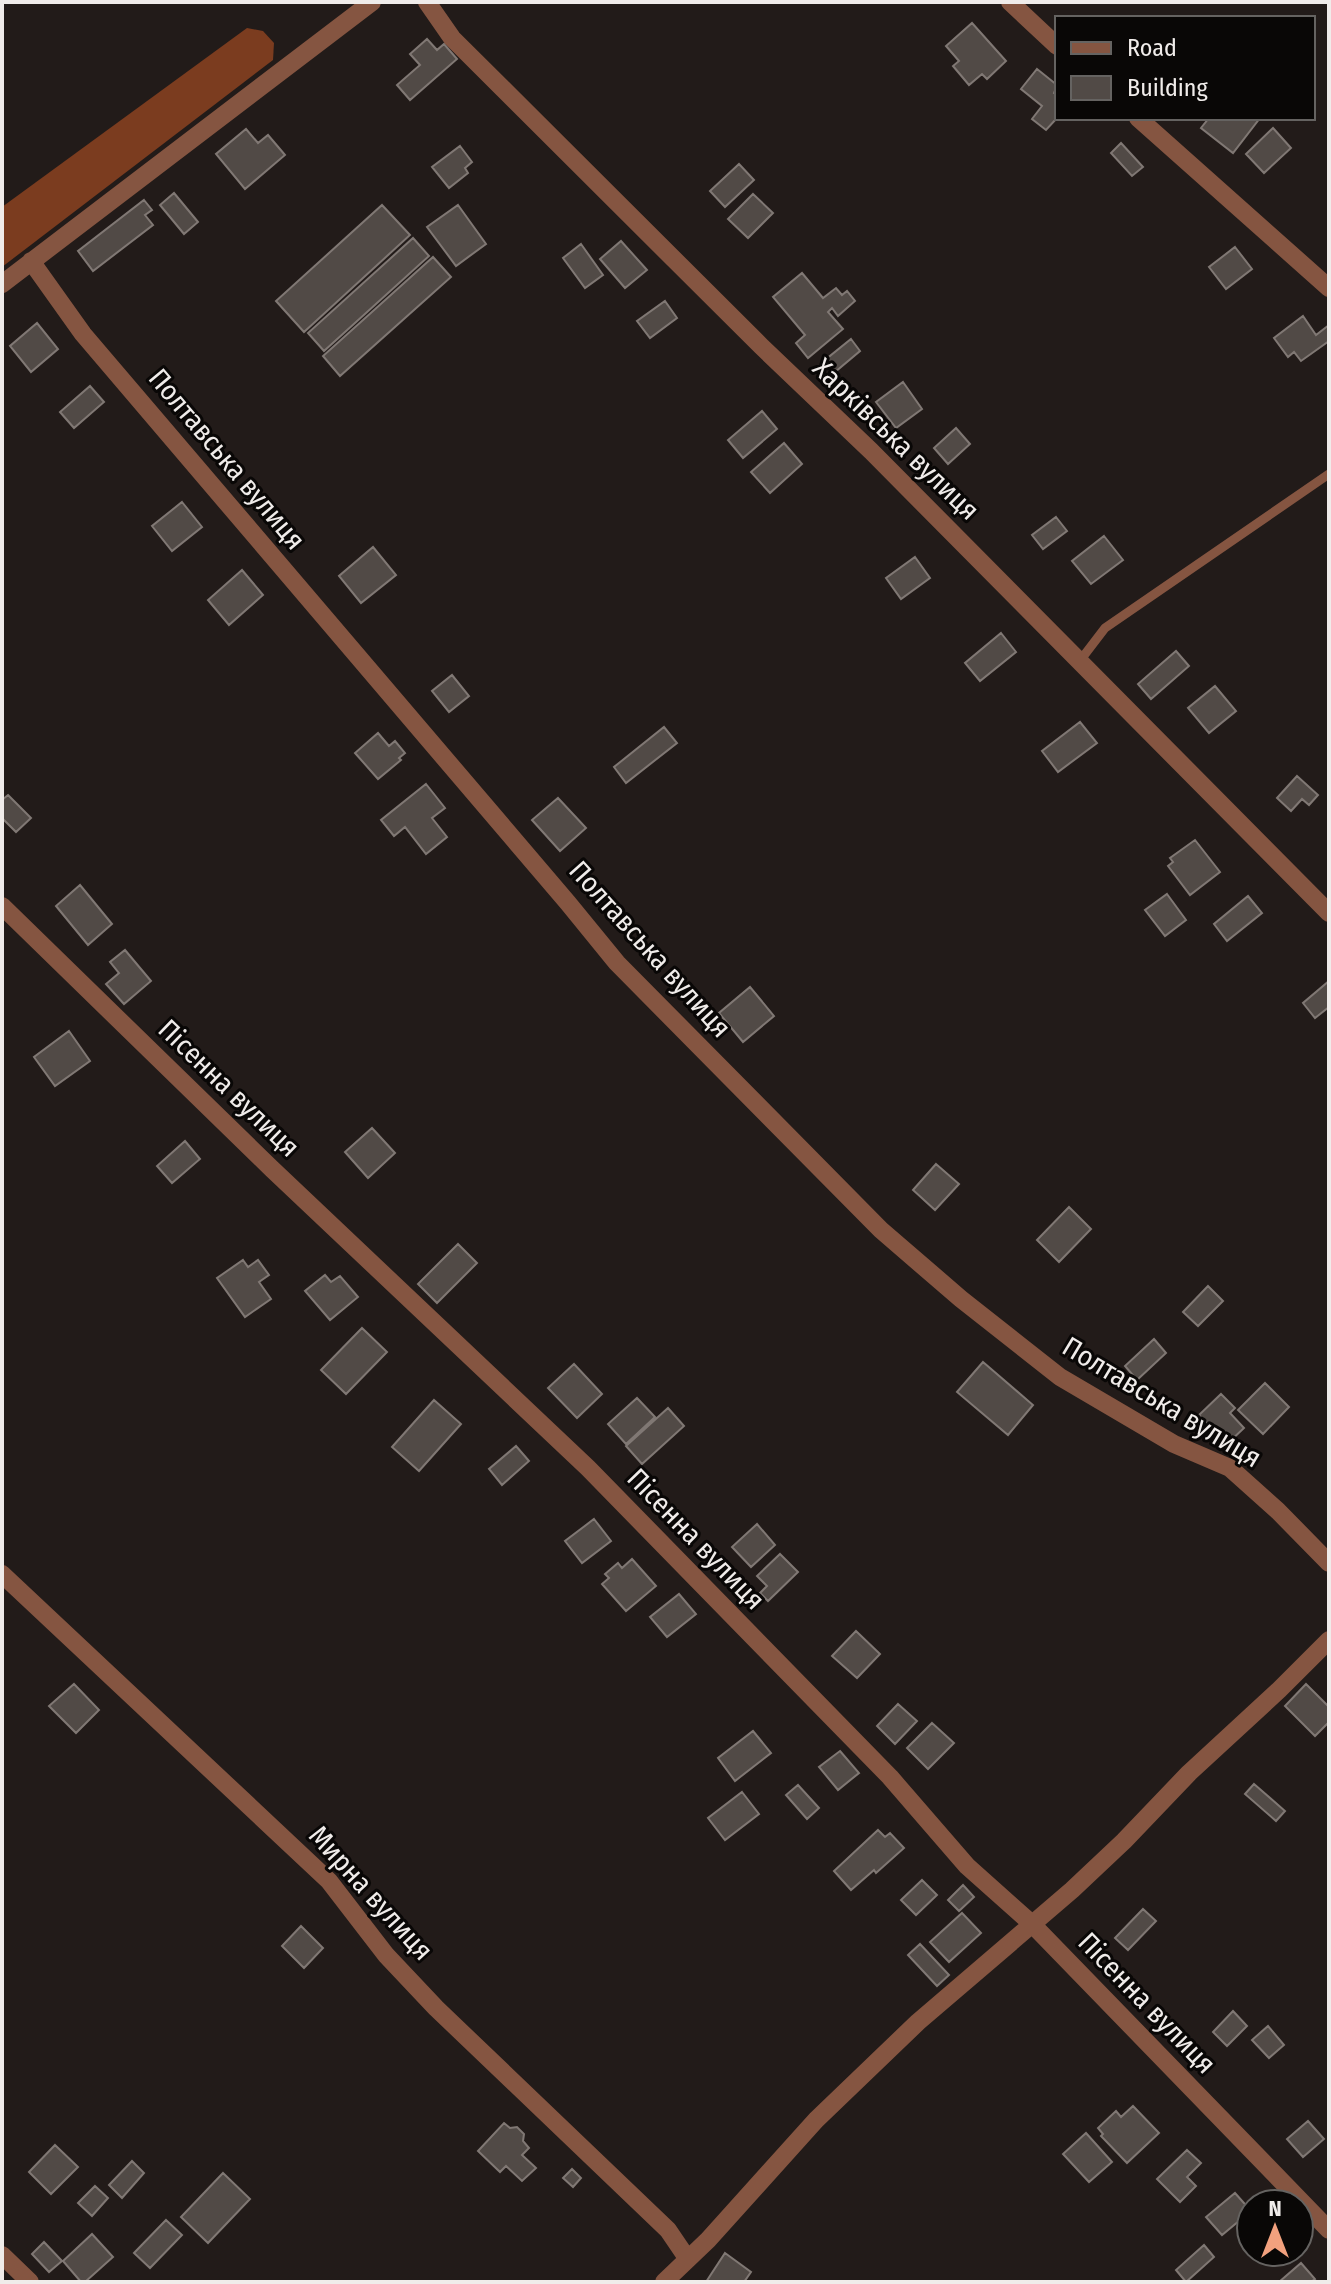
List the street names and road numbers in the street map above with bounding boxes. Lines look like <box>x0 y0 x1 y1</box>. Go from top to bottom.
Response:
street label: Харківська вулиця <box>806 351 986 527</box>
street label: Полтавська вулиця <box>142 362 312 556</box>
street label: Полтавська вулиця <box>562 854 738 1044</box>
street label: Пісенна вулиця <box>152 1012 306 1164</box>
street label: Полтавська вулиця <box>1057 1330 1267 1474</box>
street label: Пісенна вулиця <box>620 1462 772 1616</box>
street label: Мирна вулиця <box>302 1819 440 1967</box>
street label: Пісенна вулиця <box>1071 1926 1223 2080</box>

